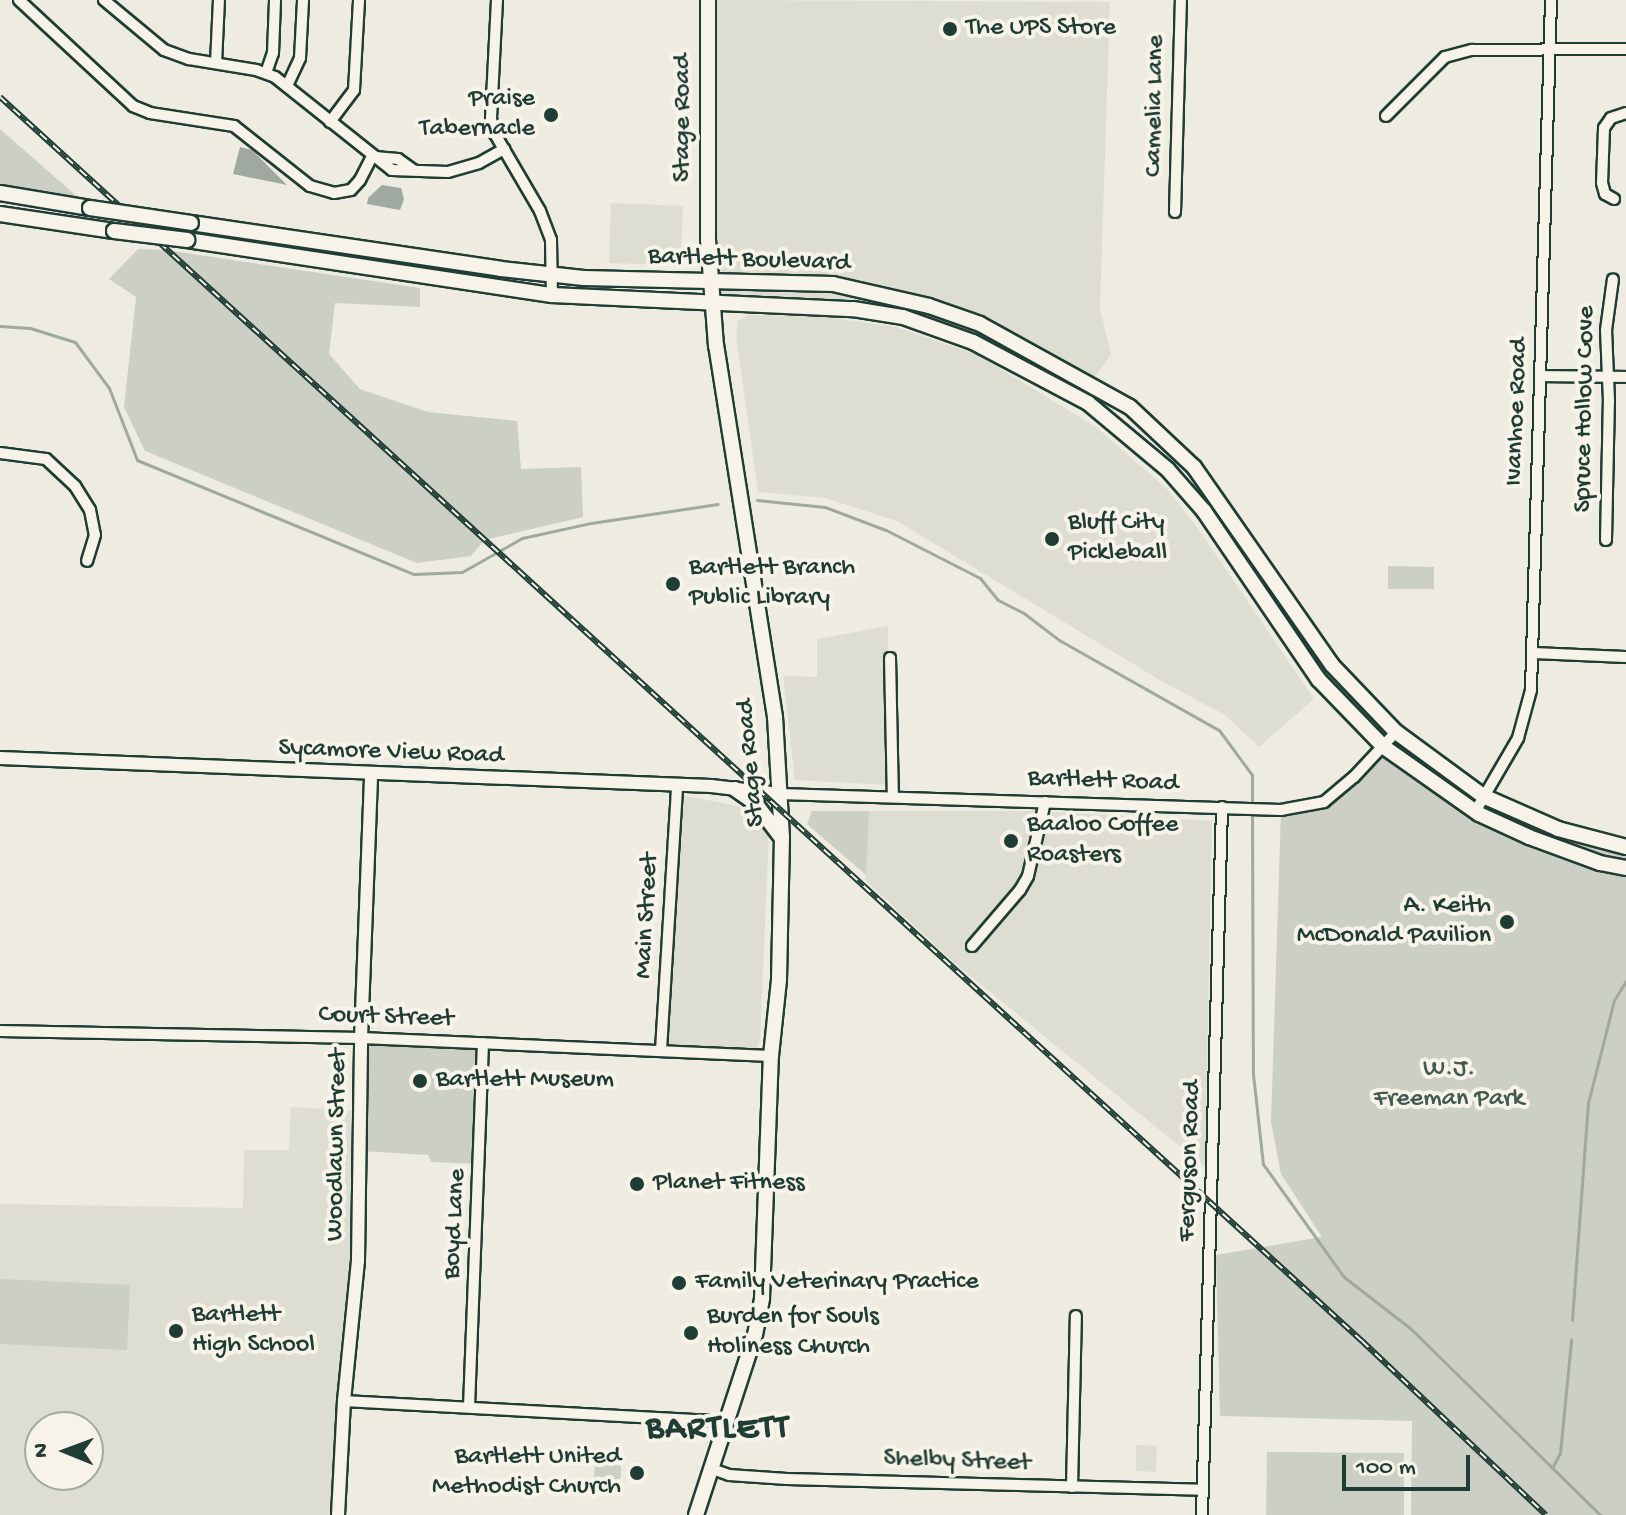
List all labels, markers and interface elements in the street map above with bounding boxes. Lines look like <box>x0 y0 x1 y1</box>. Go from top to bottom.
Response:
place label: The UPS Store <box>966 13 1116 45</box>
marker: The UPS Store <box>941 20 959 38</box>
street label: Camelia Lane <box>1139 35 1173 177</box>
street label: Stage Road <box>668 54 700 182</box>
place label: Praise Tabernacle <box>419 84 535 146</box>
marker: Praise Tabernacle <box>542 106 560 124</box>
street label: Bartlett Boulevard <box>647 242 851 280</box>
street label: Spruce Hollow Cove <box>1569 305 1603 513</box>
street label: Ivanhoe Road <box>1500 337 1536 487</box>
place label: Bluff City Pickleball <box>1068 508 1167 570</box>
marker: Bluff City Pickleball <box>1043 530 1061 548</box>
place label: Bartlett Branch Public Library <box>689 553 855 614</box>
marker: Bartlett Branch Public Library <box>664 575 682 593</box>
street label: Stage Road <box>731 698 773 828</box>
street label: Sycamore View Road <box>278 733 504 773</box>
street label: Bartlett Road <box>1027 764 1179 800</box>
place label: Baaloo Coffee Roasters <box>1027 810 1178 872</box>
marker: Baaloo Coffee Roasters <box>1002 832 1020 850</box>
street label: Main Street <box>629 852 667 980</box>
place label: A. Keith McDonald Pavilion <box>1297 891 1491 952</box>
marker: A. Keith McDonald Pavilion <box>1498 913 1516 931</box>
street label: Court Street <box>318 1000 454 1036</box>
street label: Woodlawn Street <box>321 1049 355 1241</box>
park label: W.J. Freeman Park <box>1374 1054 1524 1116</box>
place label: Bartlett Museum <box>436 1065 614 1097</box>
marker: Bartlett Museum <box>411 1072 429 1090</box>
street label: Ferguson Road <box>1173 1080 1209 1242</box>
street label: Boyd Lane <box>438 1168 474 1280</box>
place label: Planet Fitness <box>653 1168 805 1200</box>
marker: Planet Fitness <box>628 1175 646 1193</box>
place label: Family Veterinary Practice <box>695 1267 979 1299</box>
marker: Family Veterinary Practice <box>670 1274 688 1292</box>
place label: Bartlett High School <box>192 1300 315 1362</box>
place label: Burden for Souls Holiness Church <box>707 1302 879 1364</box>
marker: Bartlett High School <box>167 1322 185 1340</box>
marker: Burden for Souls Holiness Church <box>682 1324 700 1342</box>
north arrow <box>24 1411 104 1491</box>
district label: BARTLETT <box>646 1411 790 1451</box>
scale bar <box>1346 1439 1474 1489</box>
place label: Bartlett United Methodist Church <box>432 1442 621 1504</box>
text: N <box>29 1443 55 1458</box>
street label: Shelby Street <box>883 1444 1031 1480</box>
text: 100 m <box>1356 1454 1416 1483</box>
marker: Bartlett United Methodist Church <box>628 1464 646 1482</box>

